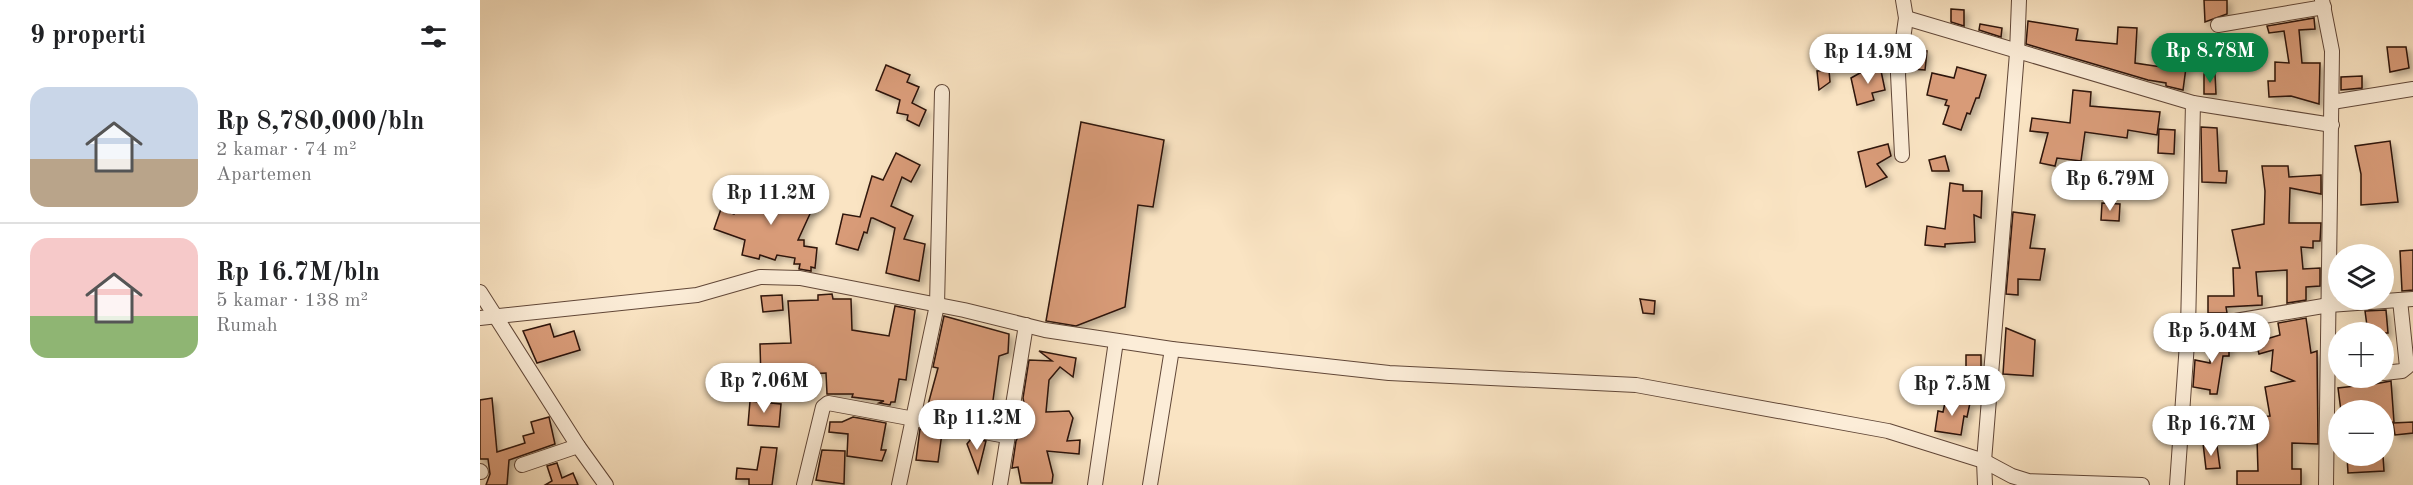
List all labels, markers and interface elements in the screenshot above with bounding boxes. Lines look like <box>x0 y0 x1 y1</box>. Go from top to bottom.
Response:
icon: filters <box>417 20 450 53</box>
text: 9 properti <box>30 23 146 49</box>
pin: Rp 8.78M <box>2148 33 2272 84</box>
pin: Rp 14.9M <box>1806 34 1930 85</box>
text: Rp 8.78M <box>2165 42 2255 62</box>
text: Rp 14.9M <box>1823 43 1913 63</box>
text: Rp 8,780,000/bln <box>216 109 424 135</box>
icon: home <box>78 111 150 183</box>
text: 2 kamar · 74 m² <box>216 140 357 160</box>
pin: Rp 6.79M <box>2048 161 2172 212</box>
text: Apartemen <box>216 165 312 185</box>
text: Rp 6.79M <box>2065 170 2155 190</box>
pin: Rp 11.2M <box>709 175 833 226</box>
text: Rp 11.2M <box>726 184 816 204</box>
map controls <box>2328 244 2394 466</box>
button: layers <box>2328 244 2394 310</box>
text: Rp 16.7M/bln <box>216 260 380 286</box>
icon: home <box>78 262 150 334</box>
text: 5 kamar · 138 m² <box>216 291 368 311</box>
pin: Rp 5.04M <box>2150 313 2274 364</box>
text: Rumah <box>216 316 278 336</box>
text: Rp 5.04M <box>2167 322 2257 342</box>
button: + <box>2328 322 2394 388</box>
pin: Rp 7.06M <box>702 363 826 414</box>
pin: Rp 7.5M <box>1897 366 2007 417</box>
text: Rp 7.06M <box>719 372 809 392</box>
text: Rp 7.5M <box>1913 375 1991 395</box>
pin: Rp 11.2M <box>915 400 1039 451</box>
button: − <box>2328 400 2394 466</box>
pin: Rp 16.7M <box>2149 406 2273 457</box>
text: Rp 11.2M <box>932 409 1022 429</box>
text: Rp 16.7M <box>2166 415 2256 435</box>

